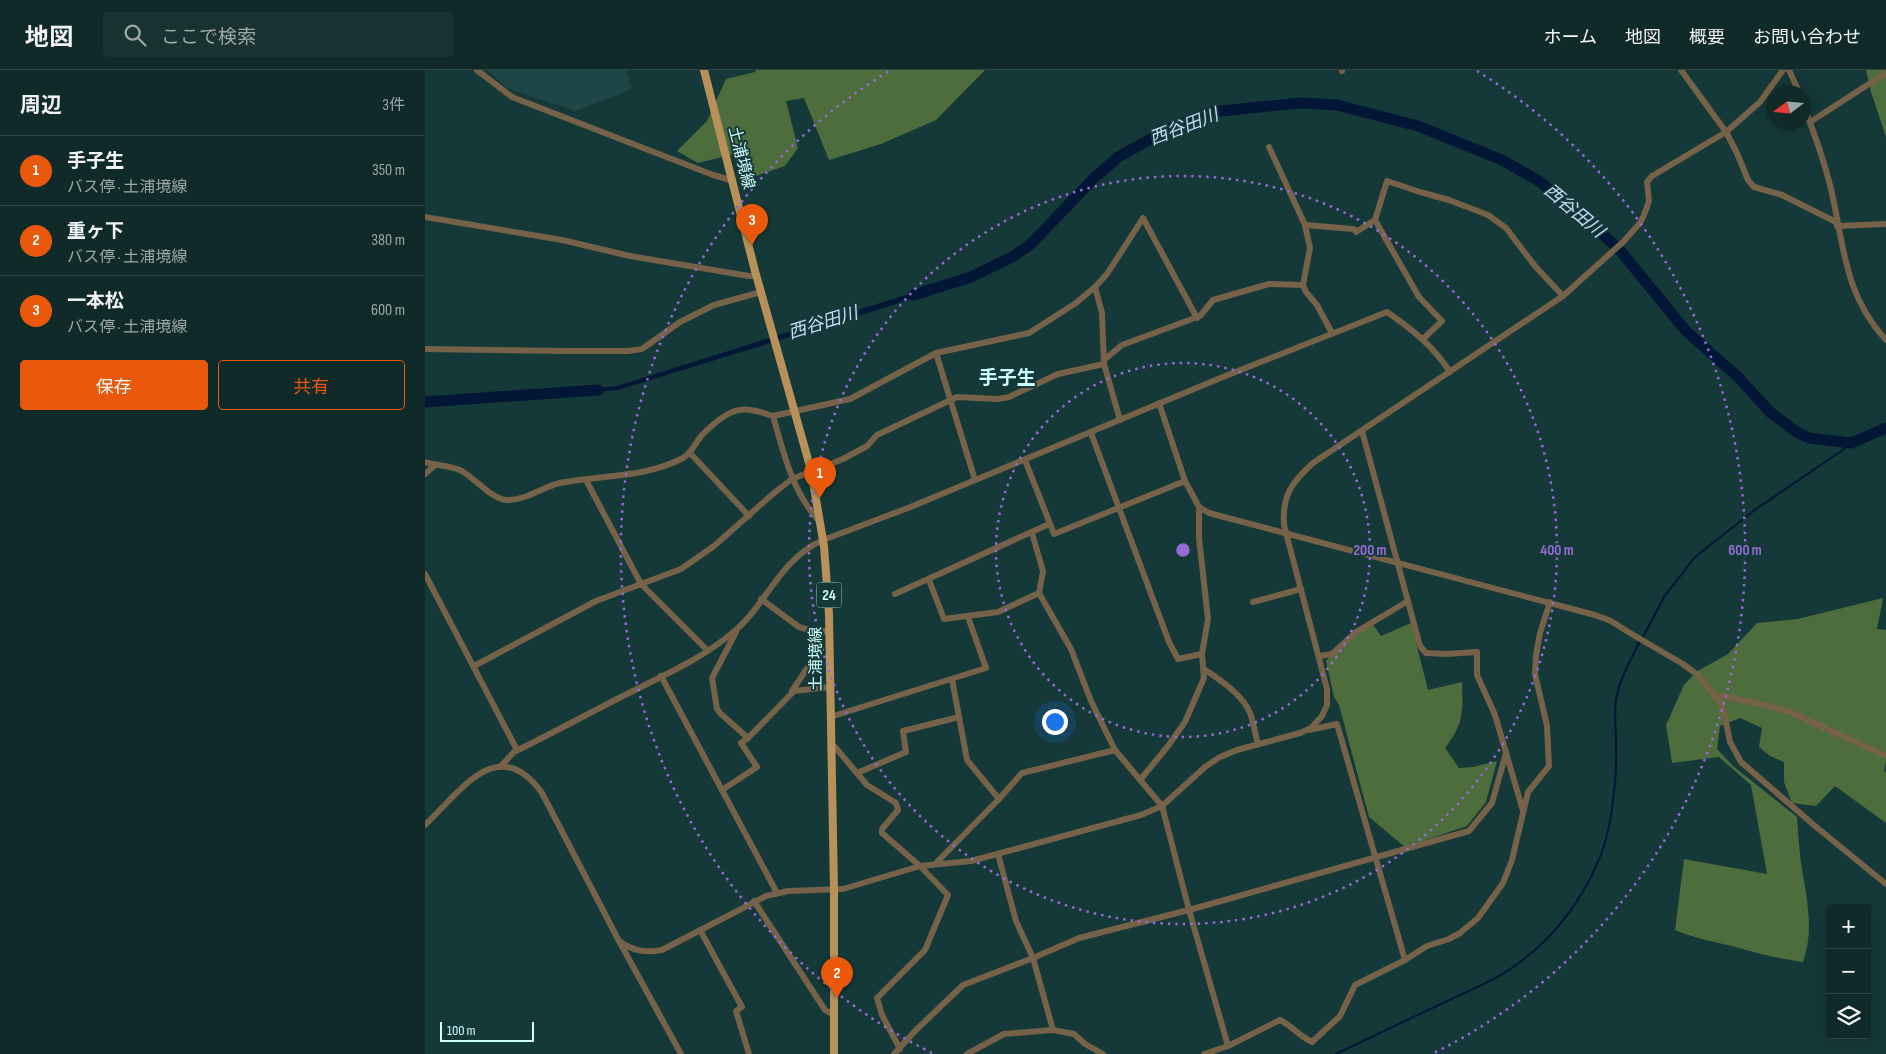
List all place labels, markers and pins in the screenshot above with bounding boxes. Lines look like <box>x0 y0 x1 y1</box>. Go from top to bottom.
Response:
pin: 3 <box>736 204 768 245</box>
pin: 1 <box>804 457 836 498</box>
centre of rings <box>1174 541 1192 559</box>
pin: 2 <box>821 957 853 998</box>

